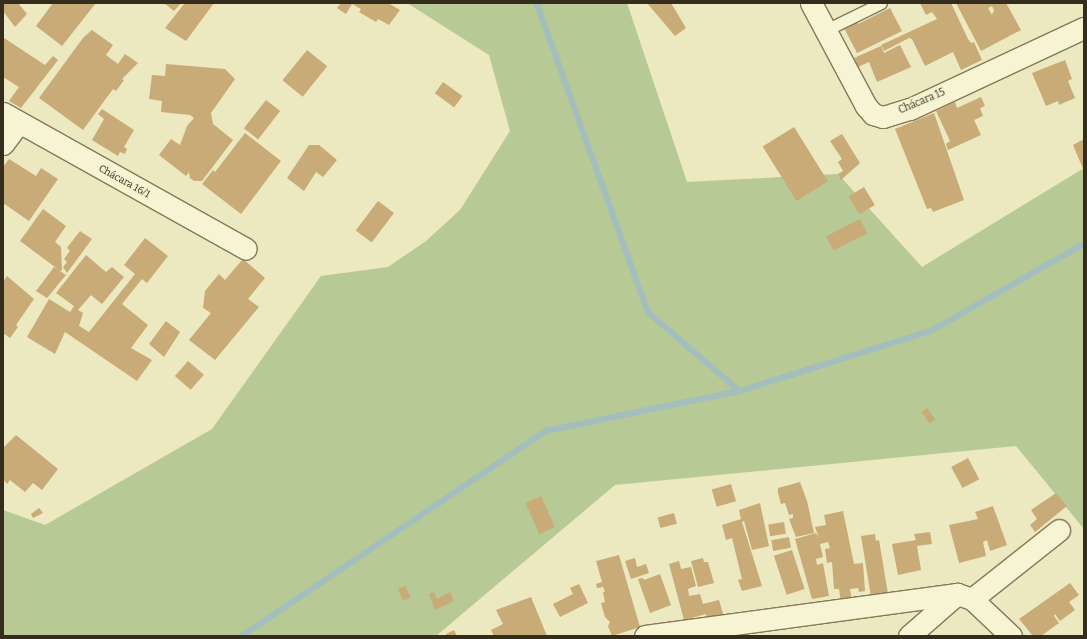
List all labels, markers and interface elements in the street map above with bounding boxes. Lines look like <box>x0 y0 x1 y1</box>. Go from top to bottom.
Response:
street label: Chácara 15 <box>897 87 947 117</box>
street label: Chácara 16/1 <box>96 163 152 201</box>

